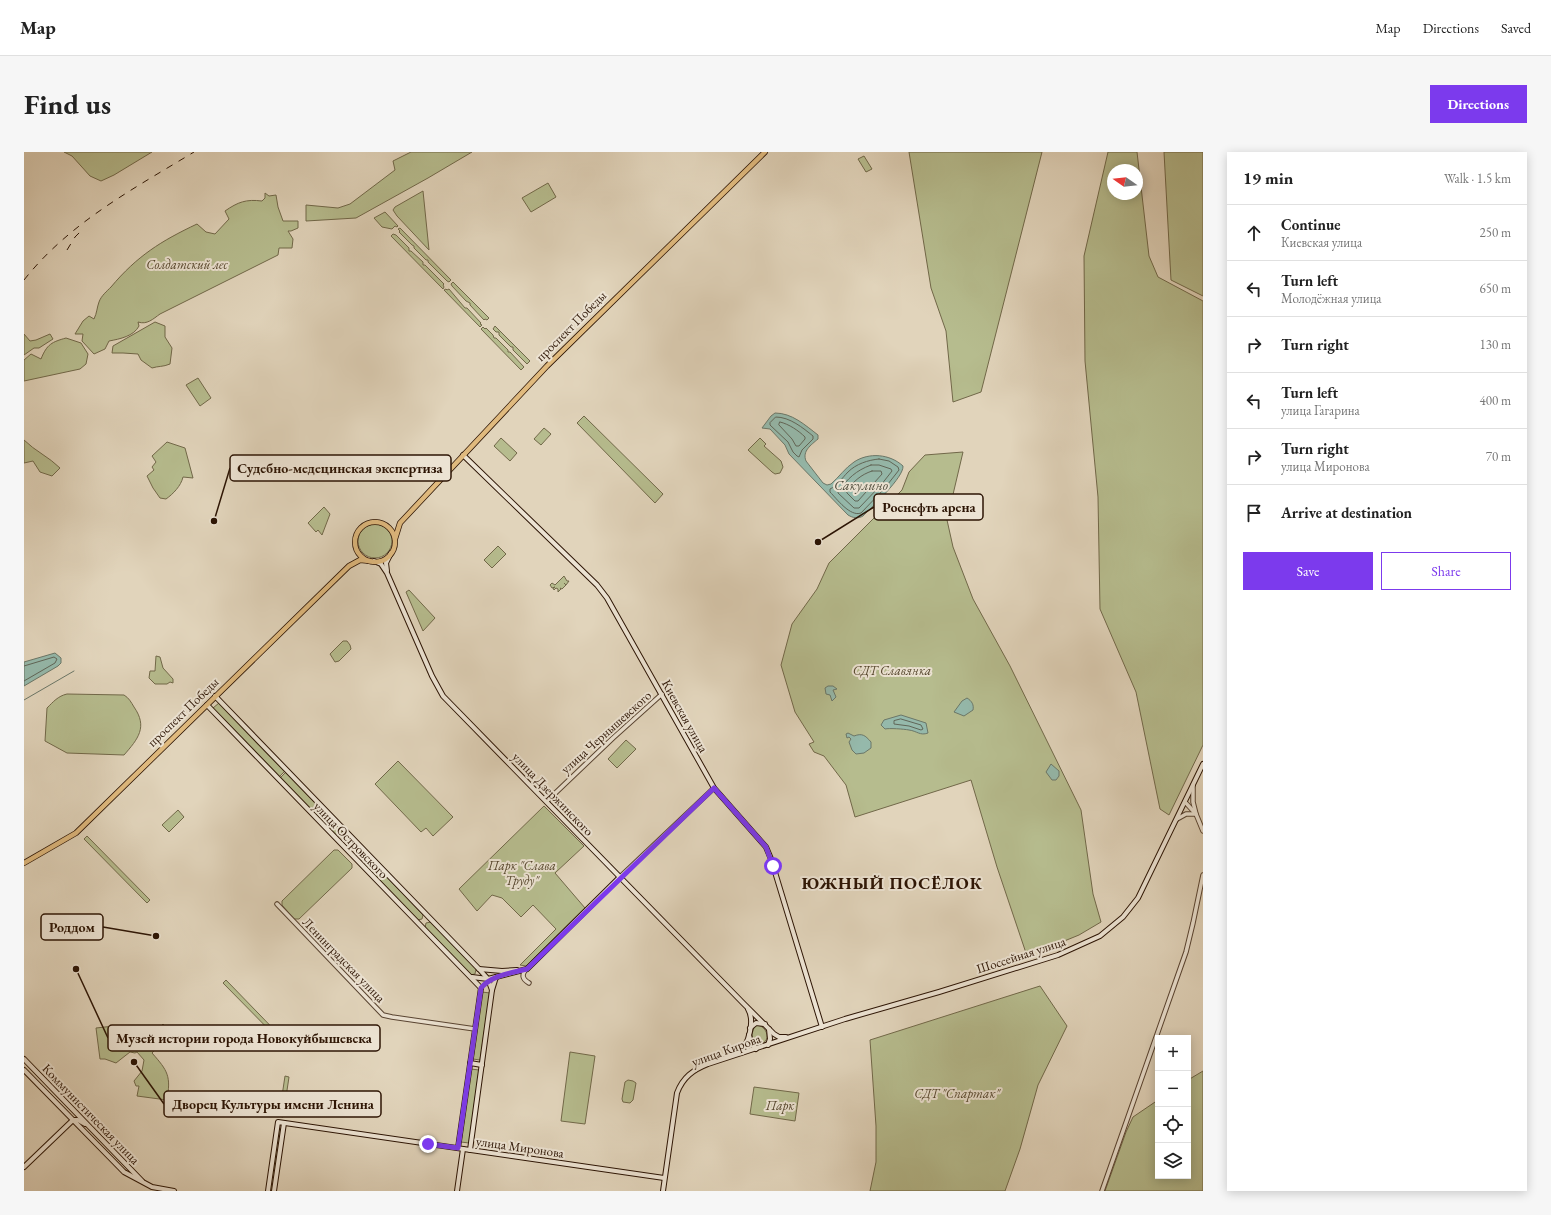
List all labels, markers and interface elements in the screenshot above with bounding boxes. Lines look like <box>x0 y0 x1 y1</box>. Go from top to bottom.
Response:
text: Map <box>20 15 56 40</box>
text: Map <box>1375 19 1401 37</box>
text: Directions <box>1423 19 1479 37</box>
text: Saved <box>1501 19 1531 37</box>
button: Directions <box>1430 85 1527 123</box>
text: Find us <box>24 86 111 122</box>
north arrow <box>1107 164 1143 200</box>
text: 19 min <box>1243 167 1293 189</box>
text: Walk · 1.5 km <box>1444 170 1511 187</box>
text: Continue <box>1281 215 1341 234</box>
icon: ahead <box>1243 222 1265 244</box>
text: 250 m <box>1480 224 1511 241</box>
text: Киевская улица <box>1281 234 1362 251</box>
park label: Солдатский лес <box>146 256 229 273</box>
text: Turn left <box>1281 271 1338 290</box>
icon: left <box>1243 278 1265 300</box>
text: 650 m <box>1480 280 1511 297</box>
street label: проспект Победы <box>532 287 610 365</box>
text: Молодёжная улица <box>1281 290 1382 307</box>
icon: right <box>1243 334 1265 356</box>
text: Turn right <box>1281 335 1349 354</box>
text: 130 m <box>1480 336 1511 353</box>
text: Turn left <box>1281 383 1338 402</box>
icon: left <box>1243 390 1265 412</box>
text: 400 m <box>1480 392 1511 409</box>
text: улица Гагарина <box>1281 402 1360 419</box>
text: Turn right <box>1281 439 1349 458</box>
icon: right <box>1243 446 1265 468</box>
text: 70 m <box>1486 448 1511 465</box>
callout: Судебно-медецинская экспертиза <box>230 455 451 481</box>
text: улица Миронова <box>1281 458 1370 475</box>
text: Судебно-медецинская экспертиза <box>237 459 444 477</box>
water label: Сакулино <box>834 476 889 494</box>
callout: Роснефть арена <box>874 494 983 520</box>
text: Роснефть арена <box>882 498 977 516</box>
icon: arrive <box>1243 502 1265 524</box>
text: Arrive at destination <box>1281 503 1412 522</box>
button: Save <box>1243 552 1373 590</box>
button: Share <box>1381 552 1511 590</box>
park label: СДТ Славянка <box>853 662 931 679</box>
street label: проспект Победы <box>144 674 222 750</box>
street label: Киевская улица <box>658 676 712 756</box>
street label: улица Чернышевского <box>557 687 655 777</box>
street label: улица Дзержинского <box>509 749 597 839</box>
street label: улица Островского <box>310 798 392 882</box>
park label: Парк "Слава Труду" <box>487 857 556 889</box>
route start <box>764 857 782 875</box>
district label: ЮЖНЫЙ ПОСЁЛОК <box>801 872 983 894</box>
callout: Роддом <box>41 914 103 940</box>
street label: Ленинградская улица <box>299 914 390 1007</box>
text: Роддом <box>49 918 96 936</box>
street label: Шоссейная улица <box>974 932 1068 977</box>
callout: Музей истории города Новокуйбышевска <box>108 1025 380 1051</box>
text: Музей истории города Новокуйбышевска <box>116 1029 373 1047</box>
street label: улица Кирова <box>689 1029 764 1070</box>
map controls <box>1155 1035 1191 1179</box>
button: + <box>1155 1035 1191 1071</box>
street label: Коммунистическая улица <box>39 1060 144 1169</box>
button: − <box>1155 1071 1191 1107</box>
park label: СДТ "Спартак" <box>914 1085 1001 1102</box>
callout: Дворец Культуры имени Ленина <box>164 1091 381 1117</box>
text: Дворец Культуры имени Ленина <box>172 1095 375 1113</box>
park label: Парк <box>765 1097 795 1114</box>
button: locate <box>1155 1107 1191 1143</box>
street label: улица Миронова <box>475 1132 566 1162</box>
route end <box>419 1135 437 1153</box>
button: layers <box>1155 1143 1191 1179</box>

